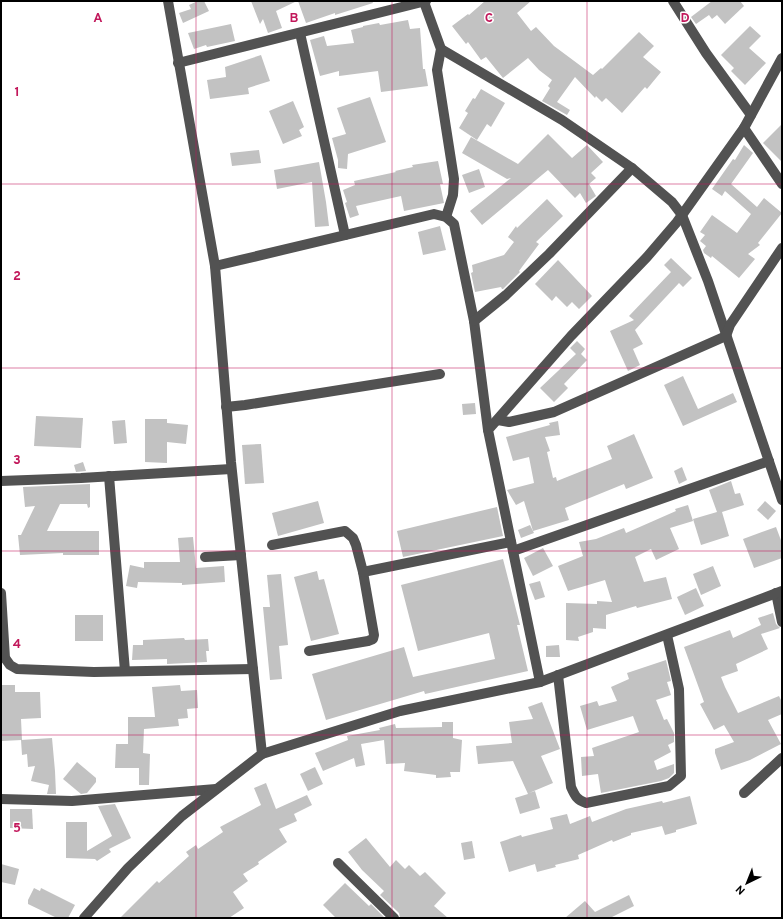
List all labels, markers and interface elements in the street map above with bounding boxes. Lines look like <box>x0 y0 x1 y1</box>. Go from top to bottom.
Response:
text: A <box>93 11 103 27</box>
text: B <box>290 11 299 27</box>
text: C <box>485 11 493 27</box>
text: D <box>680 11 690 27</box>
text: 1 <box>14 85 20 101</box>
text: 2 <box>13 269 21 285</box>
text: 3 <box>13 453 21 469</box>
text: 4 <box>13 637 21 653</box>
text: 5 <box>13 821 21 837</box>
north arrow <box>727 863 767 903</box>
text: N <box>733 882 749 897</box>

